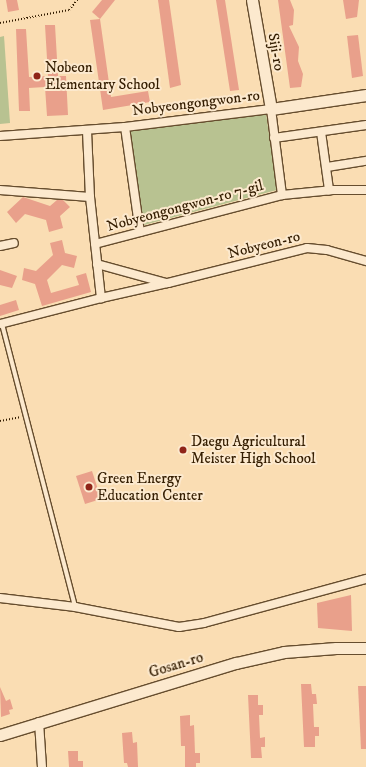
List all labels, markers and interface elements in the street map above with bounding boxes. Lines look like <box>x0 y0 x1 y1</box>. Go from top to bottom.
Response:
street label: Siji-ro <box>264 32 288 72</box>
place label: Nobeon Elementary School <box>45 58 160 93</box>
marker: Nobeon Elementary School <box>32 71 42 81</box>
street label: Nobyeongongwon-ro <box>131 86 261 120</box>
street label: Nobyeongongwon-ro 7-gil <box>105 176 265 236</box>
street label: Nobyeon-ro <box>226 227 302 263</box>
place label: Daegu Agricultural Meister High School <box>191 432 315 467</box>
marker: Daegu Agricultural Meister High School <box>178 445 188 455</box>
place label: Green Energy Education Center <box>97 469 203 504</box>
marker: Green Energy Education Center <box>84 482 94 492</box>
street label: Gosan-ro <box>147 648 205 682</box>

